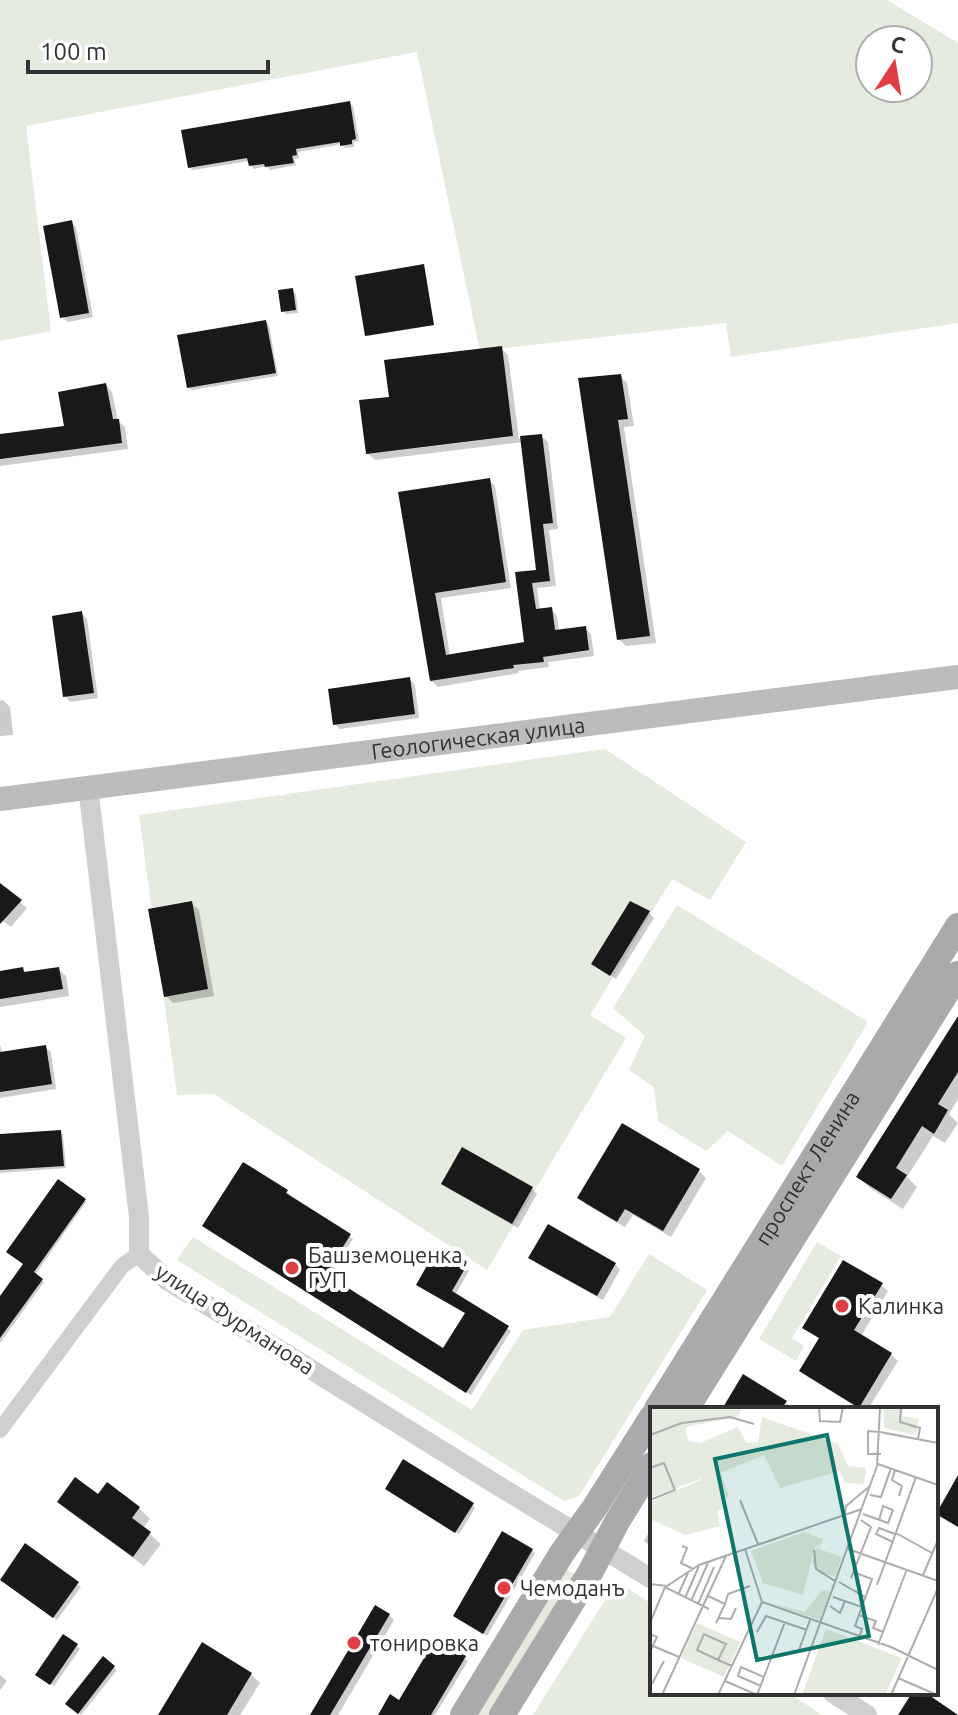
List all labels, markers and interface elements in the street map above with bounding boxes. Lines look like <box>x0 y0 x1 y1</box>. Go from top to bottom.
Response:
scale bar <box>28 24 268 74</box>
north arrow <box>854 24 934 104</box>
text: С <box>889 30 908 58</box>
text: 100 m <box>40 38 107 65</box>
street label: Геологическая улица <box>370 712 586 764</box>
street label: проспект Ленина <box>749 1086 864 1249</box>
place label: Башземоценка, ГУП <box>308 1242 468 1292</box>
street label: улица Фурманова <box>151 1258 319 1379</box>
marker: Башземоценка, ГУП <box>283 1259 301 1277</box>
place label: Калинка <box>858 1293 944 1318</box>
marker: Калинка <box>833 1297 851 1315</box>
inset map <box>650 1407 938 1695</box>
place label: Чемоданъ <box>520 1575 625 1600</box>
marker: Чемоданъ <box>495 1579 513 1597</box>
place label: тонировка <box>370 1630 479 1655</box>
marker: тонировка <box>345 1634 363 1652</box>

